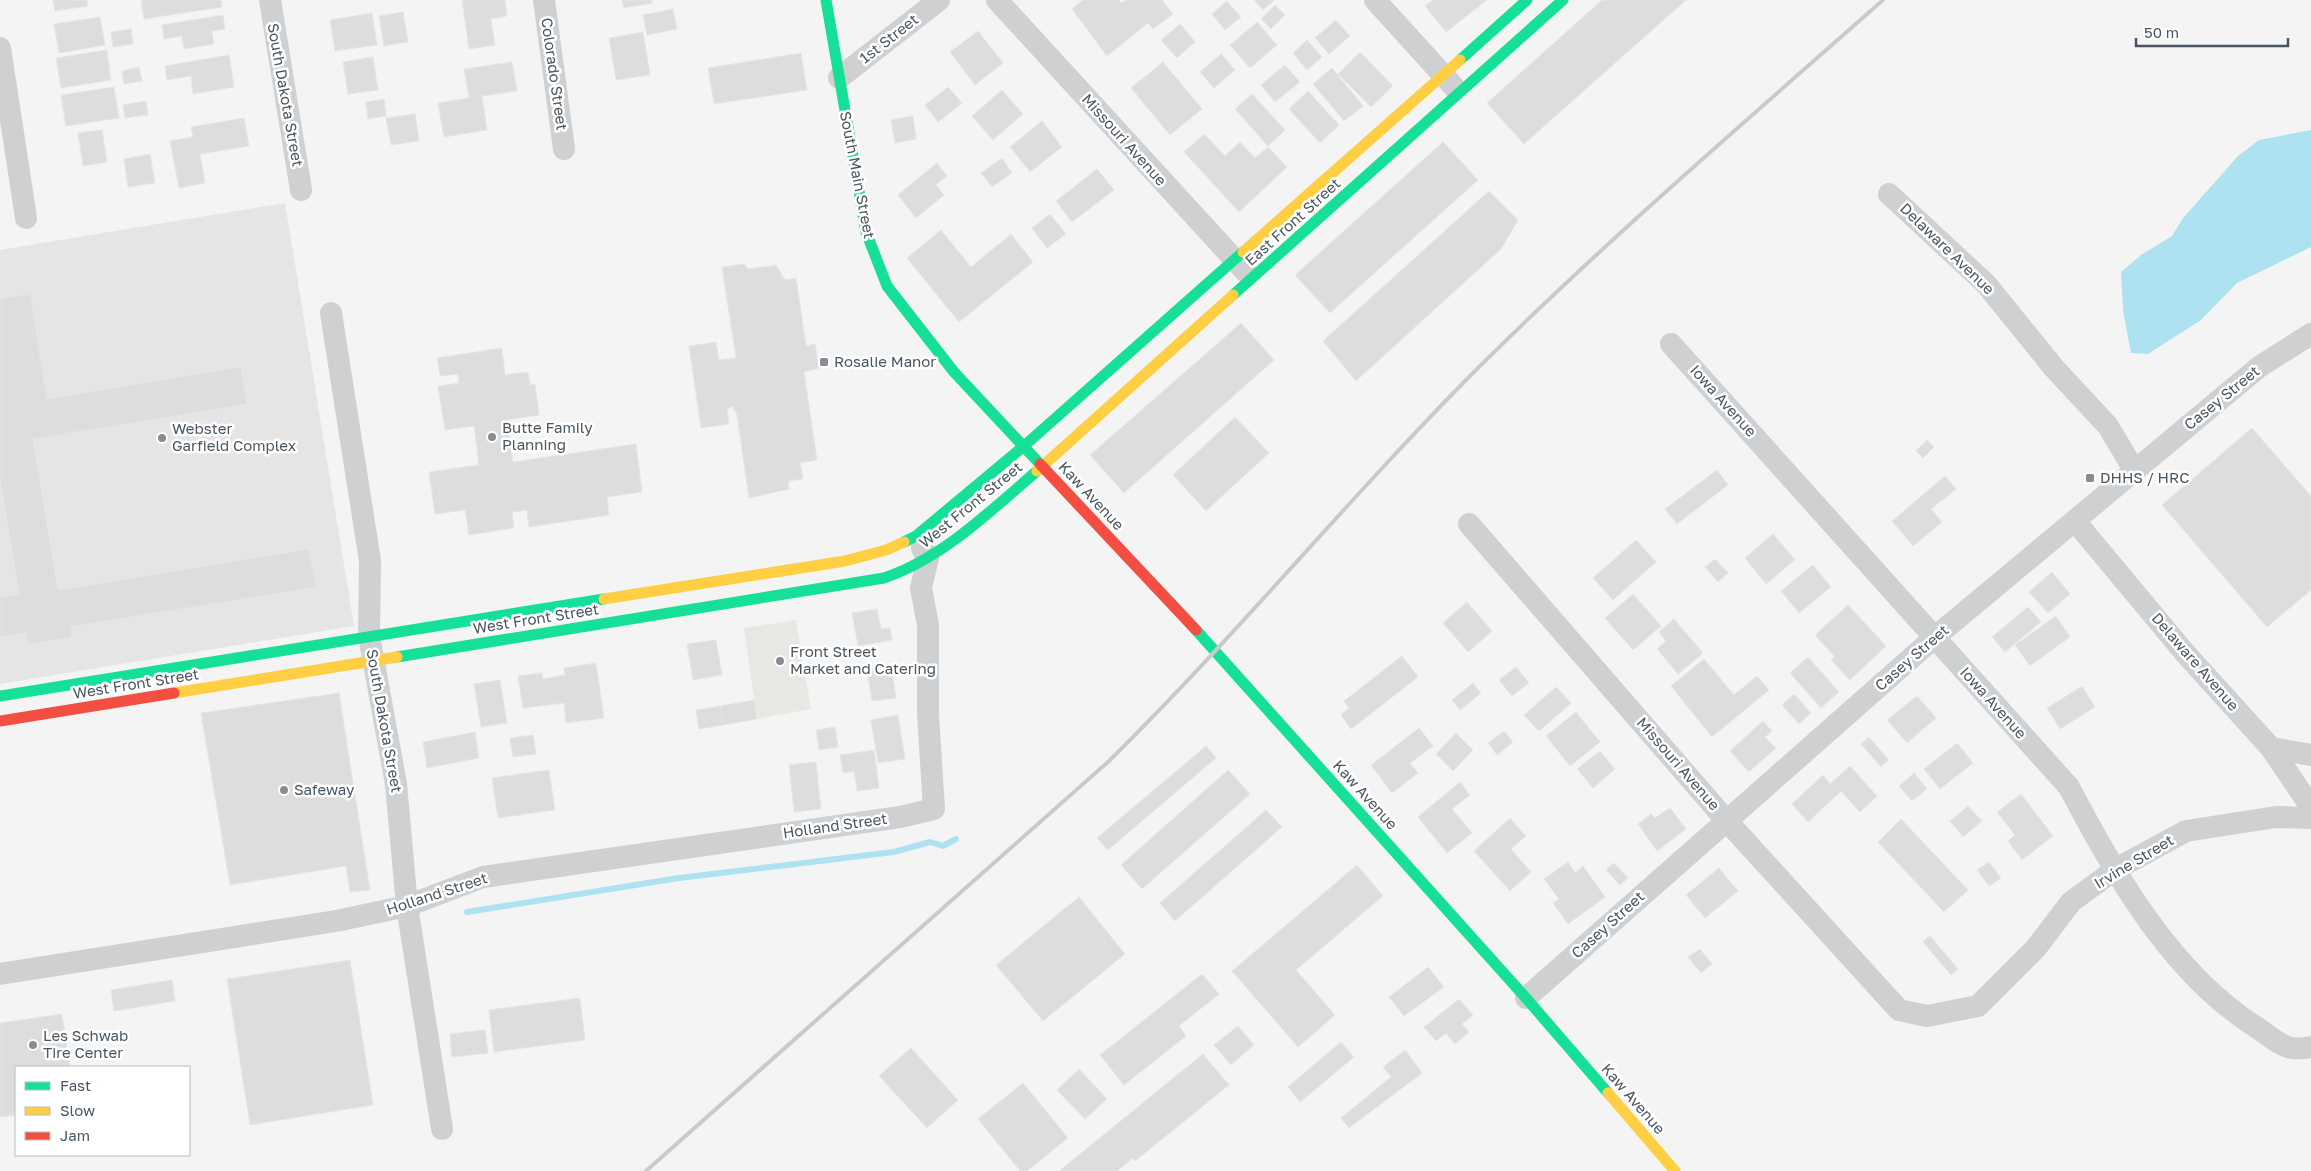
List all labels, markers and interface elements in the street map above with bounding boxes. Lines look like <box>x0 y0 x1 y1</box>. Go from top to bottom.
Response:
street label: 1st Street <box>856 10 921 67</box>
scale bar <box>2136 15 2288 47</box>
street label: Colorado Street <box>538 16 572 131</box>
street label: South Dakota Street <box>264 22 307 168</box>
text: 50 m <box>2144 23 2179 41</box>
street label: Missouri Avenue <box>1079 90 1171 189</box>
street label: South Main Street <box>837 110 879 240</box>
street label: East Front Street <box>1241 174 1344 269</box>
street label: Delaware Avenue <box>1897 199 1999 298</box>
place label: Rosalie Manor <box>834 352 936 370</box>
marker: Rosalie Manor <box>818 356 830 368</box>
street label: Iowa Avenue <box>1687 361 1761 440</box>
street label: Casey Street <box>2180 361 2263 433</box>
place label: Butte Family Planning <box>502 418 593 453</box>
place label: Webster Garfield Complex <box>172 419 296 454</box>
marker: Butte Family Planning <box>486 431 498 443</box>
marker: Webster Garfield Complex <box>156 432 168 444</box>
street label: West Front Street <box>915 457 1025 551</box>
street label: Kaw Avenue <box>1055 457 1128 534</box>
place label: DHHS / HRC <box>2100 468 2189 486</box>
marker: DHHS / HRC <box>2084 472 2096 484</box>
street label: West Front Street <box>472 599 600 637</box>
street label: Delaware Avenue <box>2148 609 2243 714</box>
street label: Casey Street <box>1871 620 1952 694</box>
place label: Front Street Market and Catering <box>790 642 936 677</box>
street label: South Dakota Street <box>363 648 406 794</box>
marker: Front Street Market and Catering <box>774 655 786 667</box>
street label: Iowa Avenue <box>1957 663 2031 742</box>
street label: West Front Street <box>72 664 200 702</box>
street label: Missouri Avenue <box>1633 713 1724 814</box>
street label: Kaw Avenue <box>1330 756 1402 833</box>
place label: Safeway <box>294 780 355 798</box>
marker: Safeway <box>278 784 290 796</box>
street label: Holland Street <box>782 809 888 841</box>
street label: Irvine Street <box>2090 830 2176 892</box>
street label: Holland Street <box>384 868 489 918</box>
street label: Casey Street <box>1567 887 1647 962</box>
place label: Les Schwab Tire Center <box>43 1026 128 1061</box>
marker: Les Schwab Tire Center <box>27 1039 39 1051</box>
street label: Kaw Avenue <box>1598 1059 1669 1137</box>
legend <box>15 1066 190 1156</box>
text: Fast <box>60 1076 91 1094</box>
text: Slow <box>60 1101 95 1119</box>
text: Jam <box>60 1126 90 1144</box>

